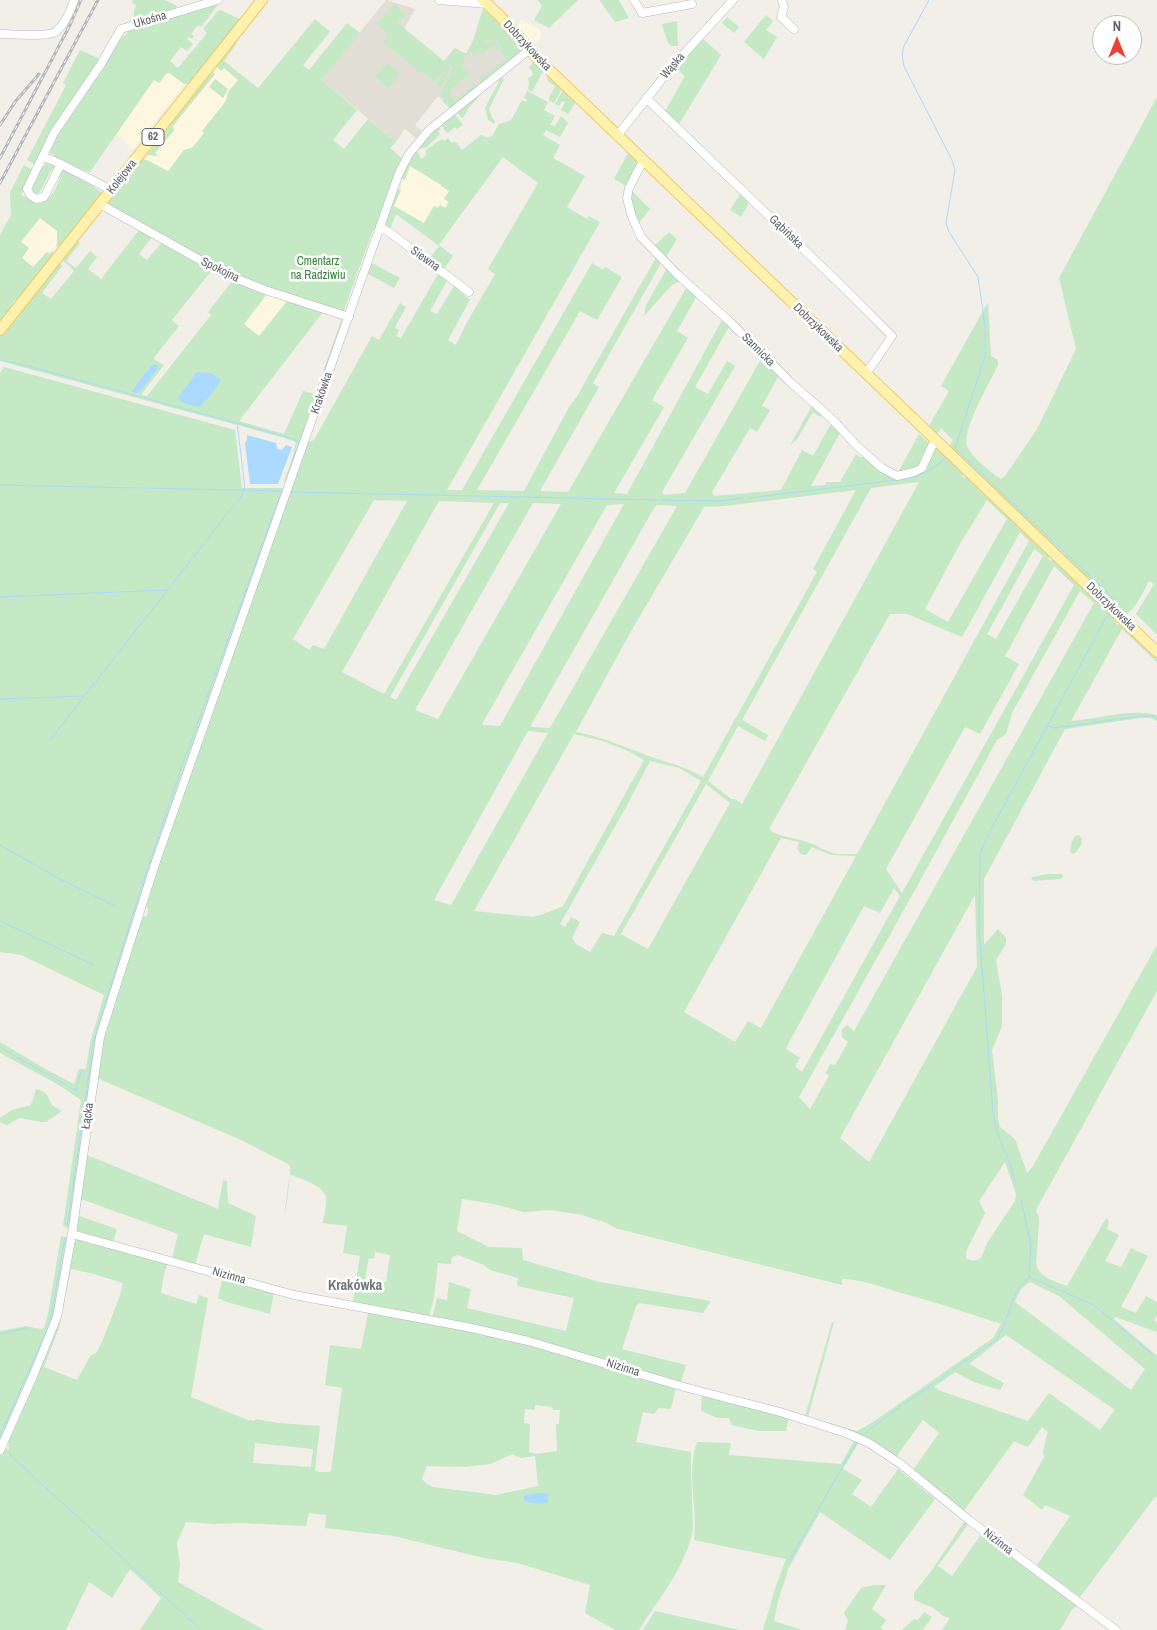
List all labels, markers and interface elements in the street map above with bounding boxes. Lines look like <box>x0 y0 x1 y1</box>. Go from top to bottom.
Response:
street label: Ukośna <box>132 8 168 32</box>
north arrow <box>1092 15 1142 65</box>
text: N <box>1113 17 1121 35</box>
street label: Dobrzykowska <box>500 18 554 74</box>
street label: Wąska <box>658 50 688 82</box>
road number: 62 <box>142 128 164 146</box>
street label: Kolejowa <box>104 157 140 197</box>
street label: Gąbińska <box>766 212 806 252</box>
street label: Siewna <box>407 244 443 274</box>
street label: Spokojna <box>198 255 242 285</box>
park label: Cmentarz na Radziwiu <box>291 255 345 283</box>
street label: Dobrzykowska <box>790 301 846 355</box>
street label: Sannicka <box>738 330 778 370</box>
street label: Krakówka <box>308 370 336 416</box>
street label: Dobrzykowska <box>1083 580 1139 634</box>
street label: Łącka <box>79 1102 97 1130</box>
street label: Nizinna <box>211 1264 247 1288</box>
district label: Krakówka <box>328 1278 382 1294</box>
street label: Nizinna <box>605 1356 641 1380</box>
street label: Nizinna <box>980 1526 1016 1558</box>

